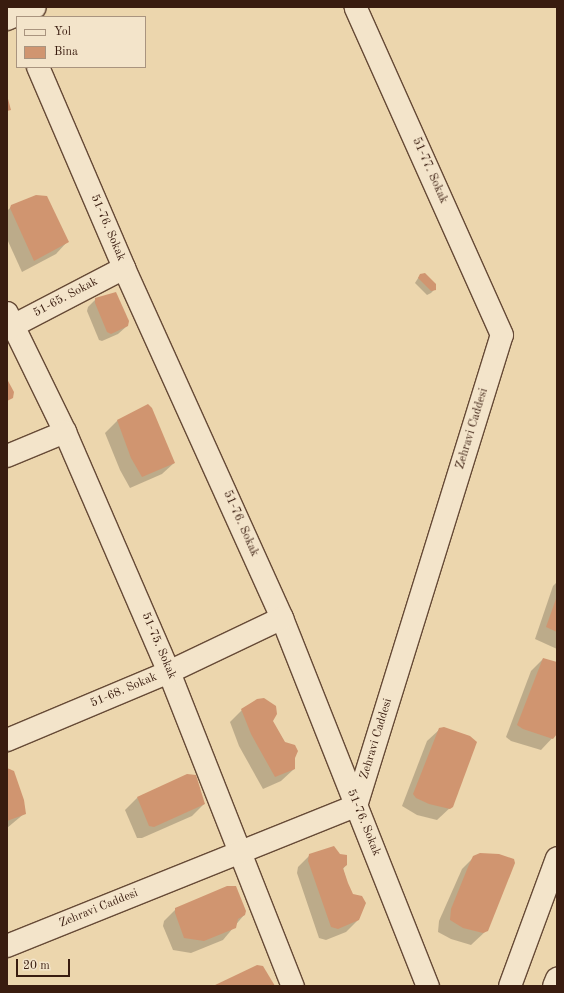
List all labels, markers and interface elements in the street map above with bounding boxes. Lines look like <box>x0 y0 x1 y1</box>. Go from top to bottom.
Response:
legend <box>16 16 146 68</box>
text: Yol <box>54 26 71 38</box>
text: Bina <box>54 46 78 58</box>
street label: 51-77. Sokak <box>408 136 450 206</box>
street label: 51-76. Sokak <box>87 193 127 263</box>
street label: 51-65. Sokak <box>31 275 101 321</box>
street label: Zehravi Caddesi <box>454 387 492 471</box>
street label: 51-76. Sokak <box>219 489 261 559</box>
street label: 51-75. Sokak <box>138 611 178 681</box>
street label: 51-68. Sokak <box>89 671 159 711</box>
street label: Zehravi Caddesi <box>358 697 396 781</box>
street label: 51-76. Sokak <box>343 787 383 859</box>
street label: Zehravi Caddesi <box>57 887 141 931</box>
scale bar <box>18 951 72 977</box>
text: 20 m <box>23 960 50 972</box>

